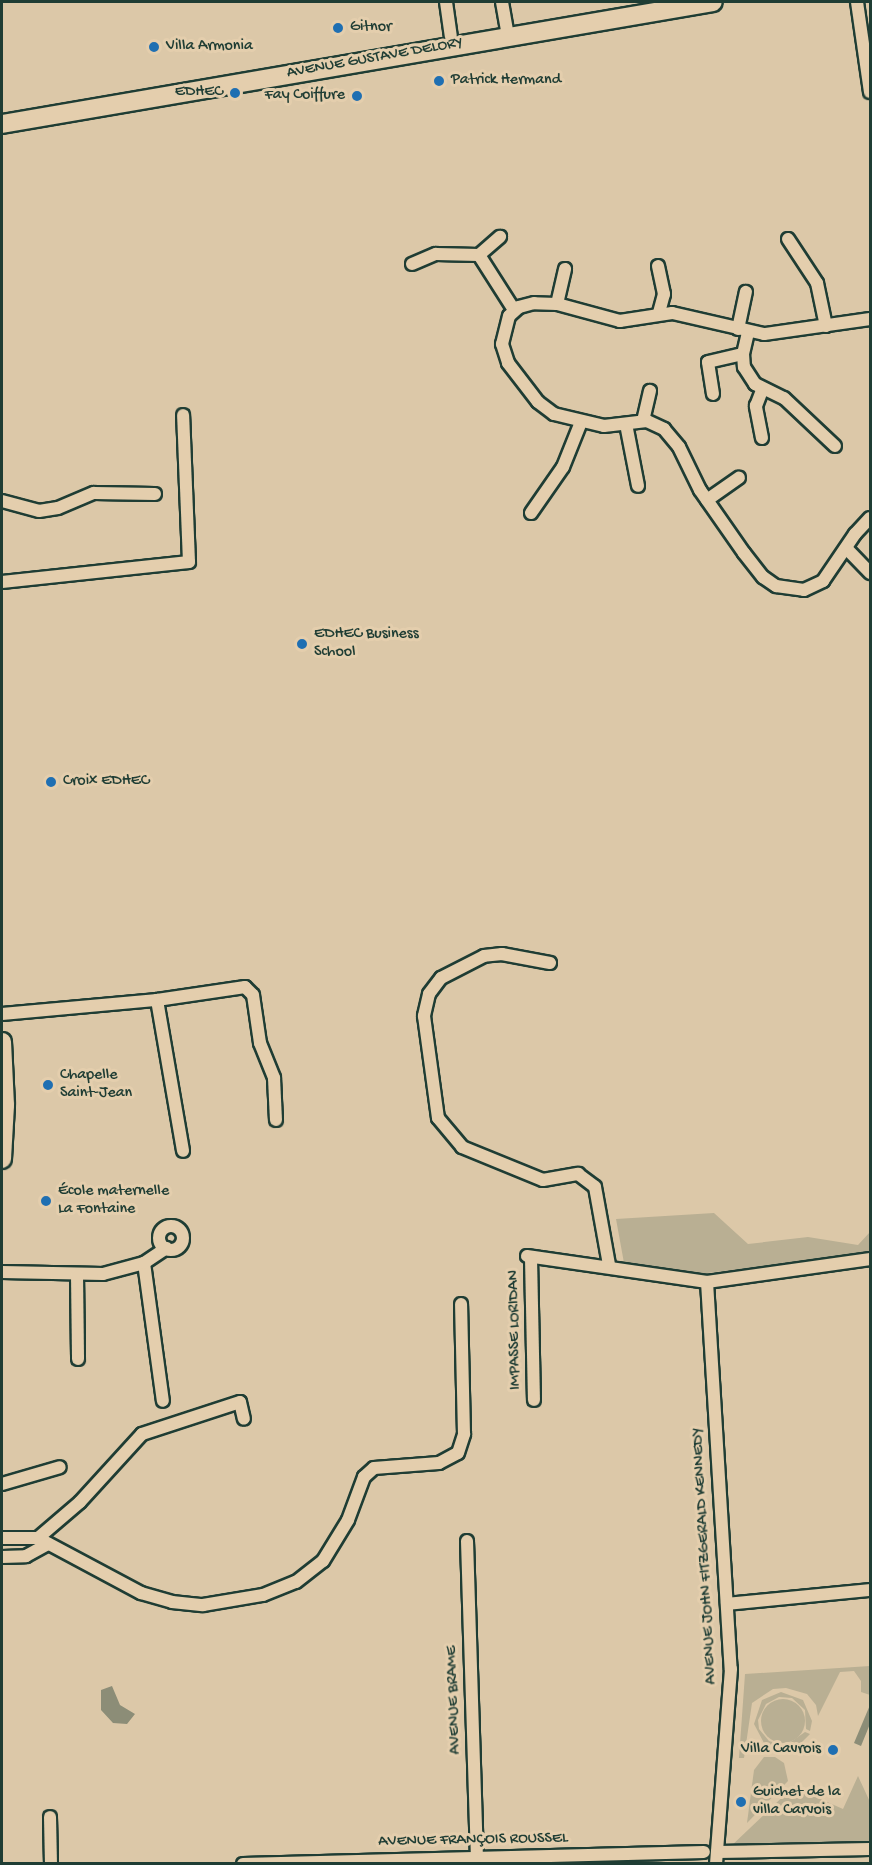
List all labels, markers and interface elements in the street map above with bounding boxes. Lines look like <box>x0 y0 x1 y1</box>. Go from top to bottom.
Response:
place label: Gitnor <box>350 18 392 38</box>
marker: Gitnor <box>331 21 345 35</box>
street label: AVENUE GUSTAVE DELORY <box>285 34 465 84</box>
place label: Villa Armonia <box>166 37 253 57</box>
marker: Villa Armonia <box>147 40 161 54</box>
place label: Patrick Hermand <box>451 71 561 91</box>
marker: Patrick Hermand <box>432 74 446 88</box>
place label: EDHEC <box>175 83 223 103</box>
marker: EDHEC <box>228 86 242 100</box>
place label: Fay Coiffure <box>265 86 345 106</box>
marker: Fay Coiffure <box>350 89 364 103</box>
place label: EDHEC Business School <box>314 625 419 663</box>
marker: EDHEC Business School <box>295 637 309 651</box>
place label: Croix EDHEC <box>63 772 149 792</box>
marker: Croix EDHEC <box>44 775 58 789</box>
place label: Chapelle Saint-Jean <box>60 1066 132 1104</box>
marker: Chapelle Saint-Jean <box>41 1078 55 1092</box>
place label: École maternelle La Fontaine <box>58 1182 169 1220</box>
marker: École maternelle La Fontaine <box>39 1194 53 1208</box>
street label: IMPASSE LORIDAN <box>505 1270 527 1390</box>
street label: AVENUE JOHN FITZGERALD KENNEDY <box>690 1427 722 1685</box>
street label: AVENUE BRAME <box>444 1645 466 1755</box>
place label: Villa Cavrois <box>741 1740 821 1760</box>
marker: Villa Cavrois <box>826 1743 840 1757</box>
place label: Guichet de la villa Carvois <box>753 1783 841 1821</box>
marker: Guichet de la villa Carvois <box>734 1795 748 1809</box>
street label: AVENUE FRANÇOIS ROUSSEL <box>378 1830 568 1852</box>

